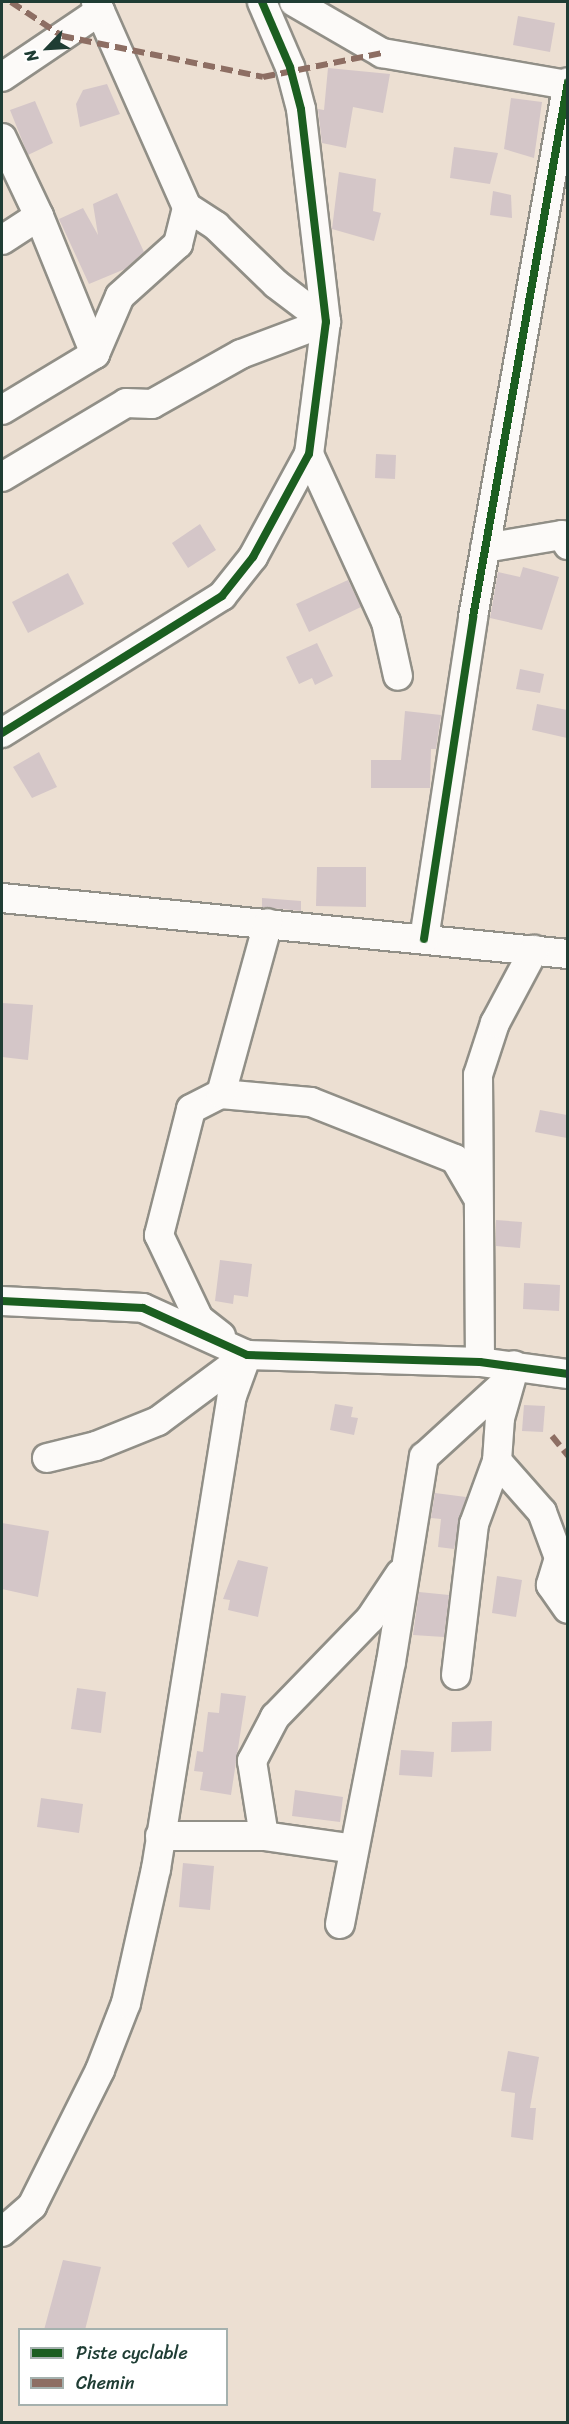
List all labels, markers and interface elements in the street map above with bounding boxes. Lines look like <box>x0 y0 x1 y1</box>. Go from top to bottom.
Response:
north arrow <box>18 18 78 78</box>
text: N <box>16 45 47 67</box>
legend <box>18 2328 228 2406</box>
text: Piste cyclable <box>76 2337 188 2369</box>
text: Chemin <box>76 2367 134 2399</box>

